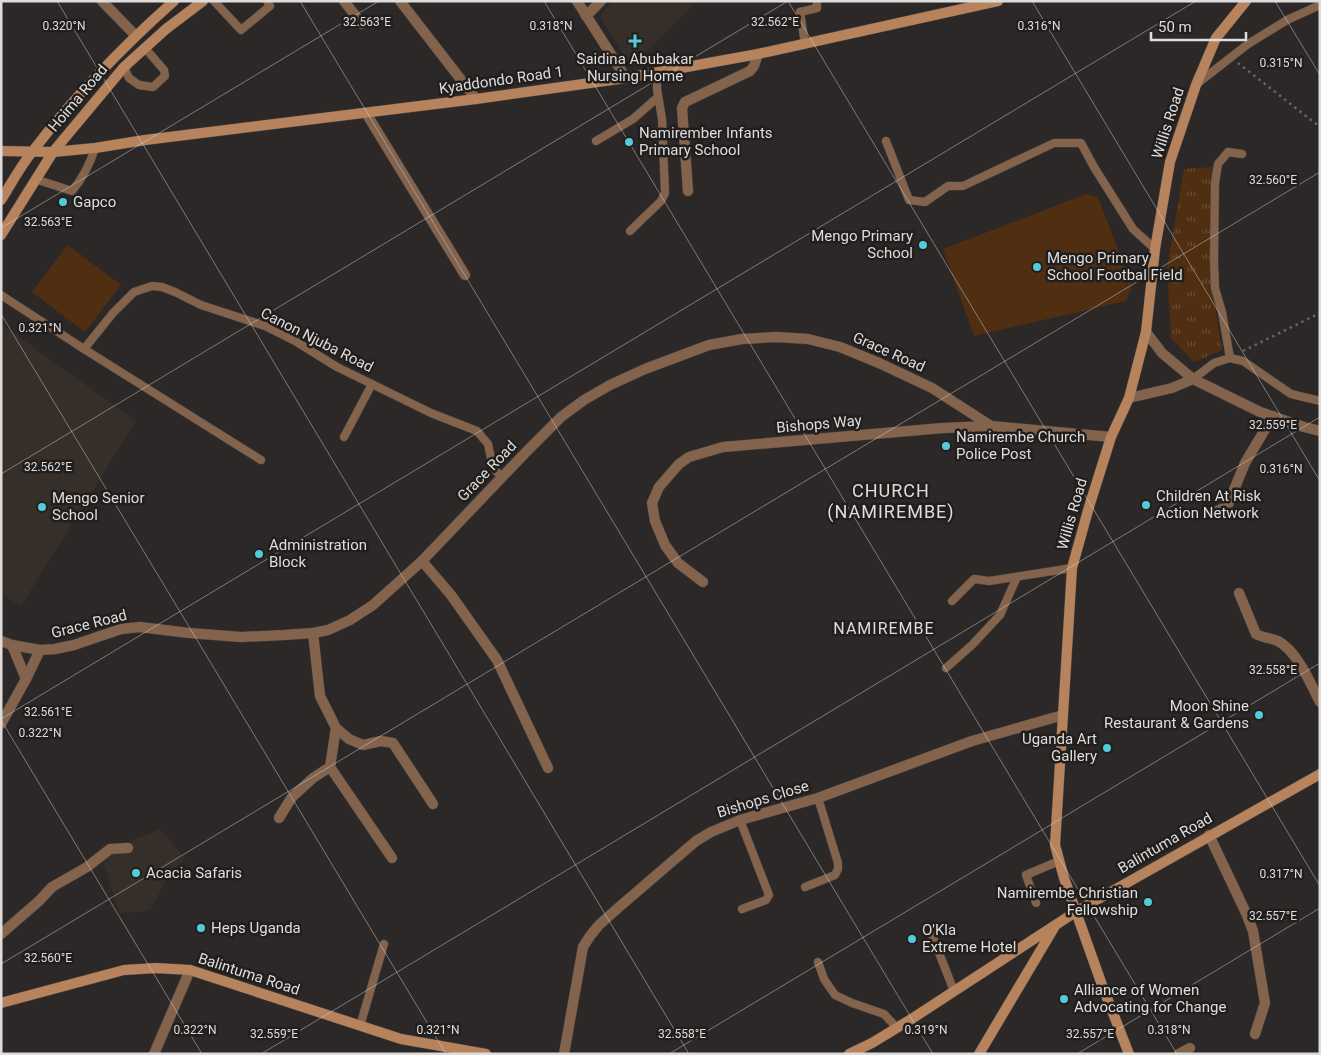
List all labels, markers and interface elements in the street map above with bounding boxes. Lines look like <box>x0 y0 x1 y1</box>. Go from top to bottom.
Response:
scale bar <box>1151 10 1246 42</box>
text: 32.563°E <box>343 15 391 29</box>
text: 32.562°E <box>751 15 799 29</box>
text: 50 m <box>1158 18 1192 36</box>
text: 0.320°N <box>42 19 86 33</box>
text: 0.318°N <box>529 19 573 33</box>
text: 0.316°N <box>1017 19 1061 33</box>
marker: Saidina Abubakar Nursing Home <box>628 34 642 48</box>
place label: Saidina Abubakar Nursing Home <box>577 50 693 85</box>
text: 0.315°N <box>1259 56 1303 70</box>
street label: Hoima Road <box>45 61 111 135</box>
street label: Kyaddondo Road 1 <box>438 62 564 98</box>
street label: Willis Road <box>1148 85 1188 161</box>
place label: Namirember Infants Primary School <box>639 124 773 159</box>
marker: Namirember Infants Primary School <box>623 136 635 148</box>
text: 32.560°E <box>1249 173 1297 187</box>
place label: Gapco <box>73 193 116 211</box>
marker: Gapco <box>57 196 69 208</box>
text: 32.563°E <box>24 215 72 229</box>
place label: Mengo Primary School <box>811 227 913 262</box>
marker: Mengo Primary School <box>917 239 929 251</box>
place label: Mengo Primary School Footbal Field <box>1047 249 1183 284</box>
marker: Mengo Primary School Footbal Field <box>1031 261 1043 273</box>
street label: Canon Njuba Road <box>258 304 376 376</box>
text: 0.321°N <box>18 321 62 335</box>
street label: Grace Road <box>850 328 928 376</box>
street label: Bishops Way <box>776 411 862 437</box>
text: 32.559°E <box>1249 418 1297 432</box>
place label: Namirembe Church Police Post <box>956 428 1085 463</box>
street label: Grace Road <box>454 437 520 505</box>
marker: Namirembe Church Police Post <box>940 440 952 452</box>
text: 32.562°E <box>24 460 72 474</box>
text: 0.316°N <box>1259 462 1303 476</box>
street label: Willis Road <box>1053 476 1091 552</box>
district label: CHURCH (NAMIREMBE) <box>827 480 955 523</box>
place label: Children At Risk Action Network <box>1156 487 1262 522</box>
place label: Mengo Senior School <box>52 489 144 524</box>
marker: Children At Risk Action Network <box>1140 499 1152 511</box>
marker: Mengo Senior School <box>36 501 48 513</box>
place label: Administration Block <box>269 536 367 571</box>
marker: Administration Block <box>253 548 265 560</box>
street label: Grace Road <box>49 606 129 642</box>
district label: NAMIREMBE <box>833 619 935 638</box>
text: 32.558°E <box>1249 663 1297 677</box>
place label: Moon Shine Restaurant & Gardens <box>1104 697 1249 732</box>
text: 32.561°E <box>24 705 72 719</box>
marker: Moon Shine Restaurant & Gardens <box>1253 709 1265 721</box>
text: 0.322°N <box>18 726 62 740</box>
place label: Uganda Art Gallery <box>1022 730 1097 765</box>
marker: Uganda Art Gallery <box>1101 742 1113 754</box>
street label: Bishops Close <box>715 776 811 822</box>
street label: Balintuma Road <box>1115 809 1215 877</box>
place label: Acacia Safaris <box>146 864 242 882</box>
marker: Acacia Safaris <box>130 867 142 879</box>
text: 0.317°N <box>1259 867 1303 881</box>
place label: Namirembe Christian Fellowship <box>997 884 1138 919</box>
marker: Namirembe Christian Fellowship <box>1142 896 1154 908</box>
text: 32.557°E <box>1249 909 1297 923</box>
place label: Heps Uganda <box>211 919 301 937</box>
place label: O'Kla Extreme Hotel <box>922 921 1016 956</box>
marker: Heps Uganda <box>195 922 207 934</box>
marker: O'Kla Extreme Hotel <box>906 933 918 945</box>
street label: Balintuma Road <box>196 949 302 999</box>
text: 32.560°E <box>24 951 72 965</box>
place label: Alliance of Women Advocating for Change <box>1074 981 1226 1016</box>
marker: Alliance of Women Advocating for Change <box>1058 993 1070 1005</box>
text: 0.322°N <box>173 1023 217 1037</box>
text: 0.321°N <box>416 1023 460 1037</box>
text: 0.319°N <box>904 1023 948 1037</box>
text: 0.318°N <box>1147 1023 1191 1037</box>
text: 32.559°E <box>250 1027 298 1041</box>
text: 32.558°E <box>658 1027 706 1041</box>
text: 32.557°E <box>1066 1027 1114 1041</box>

